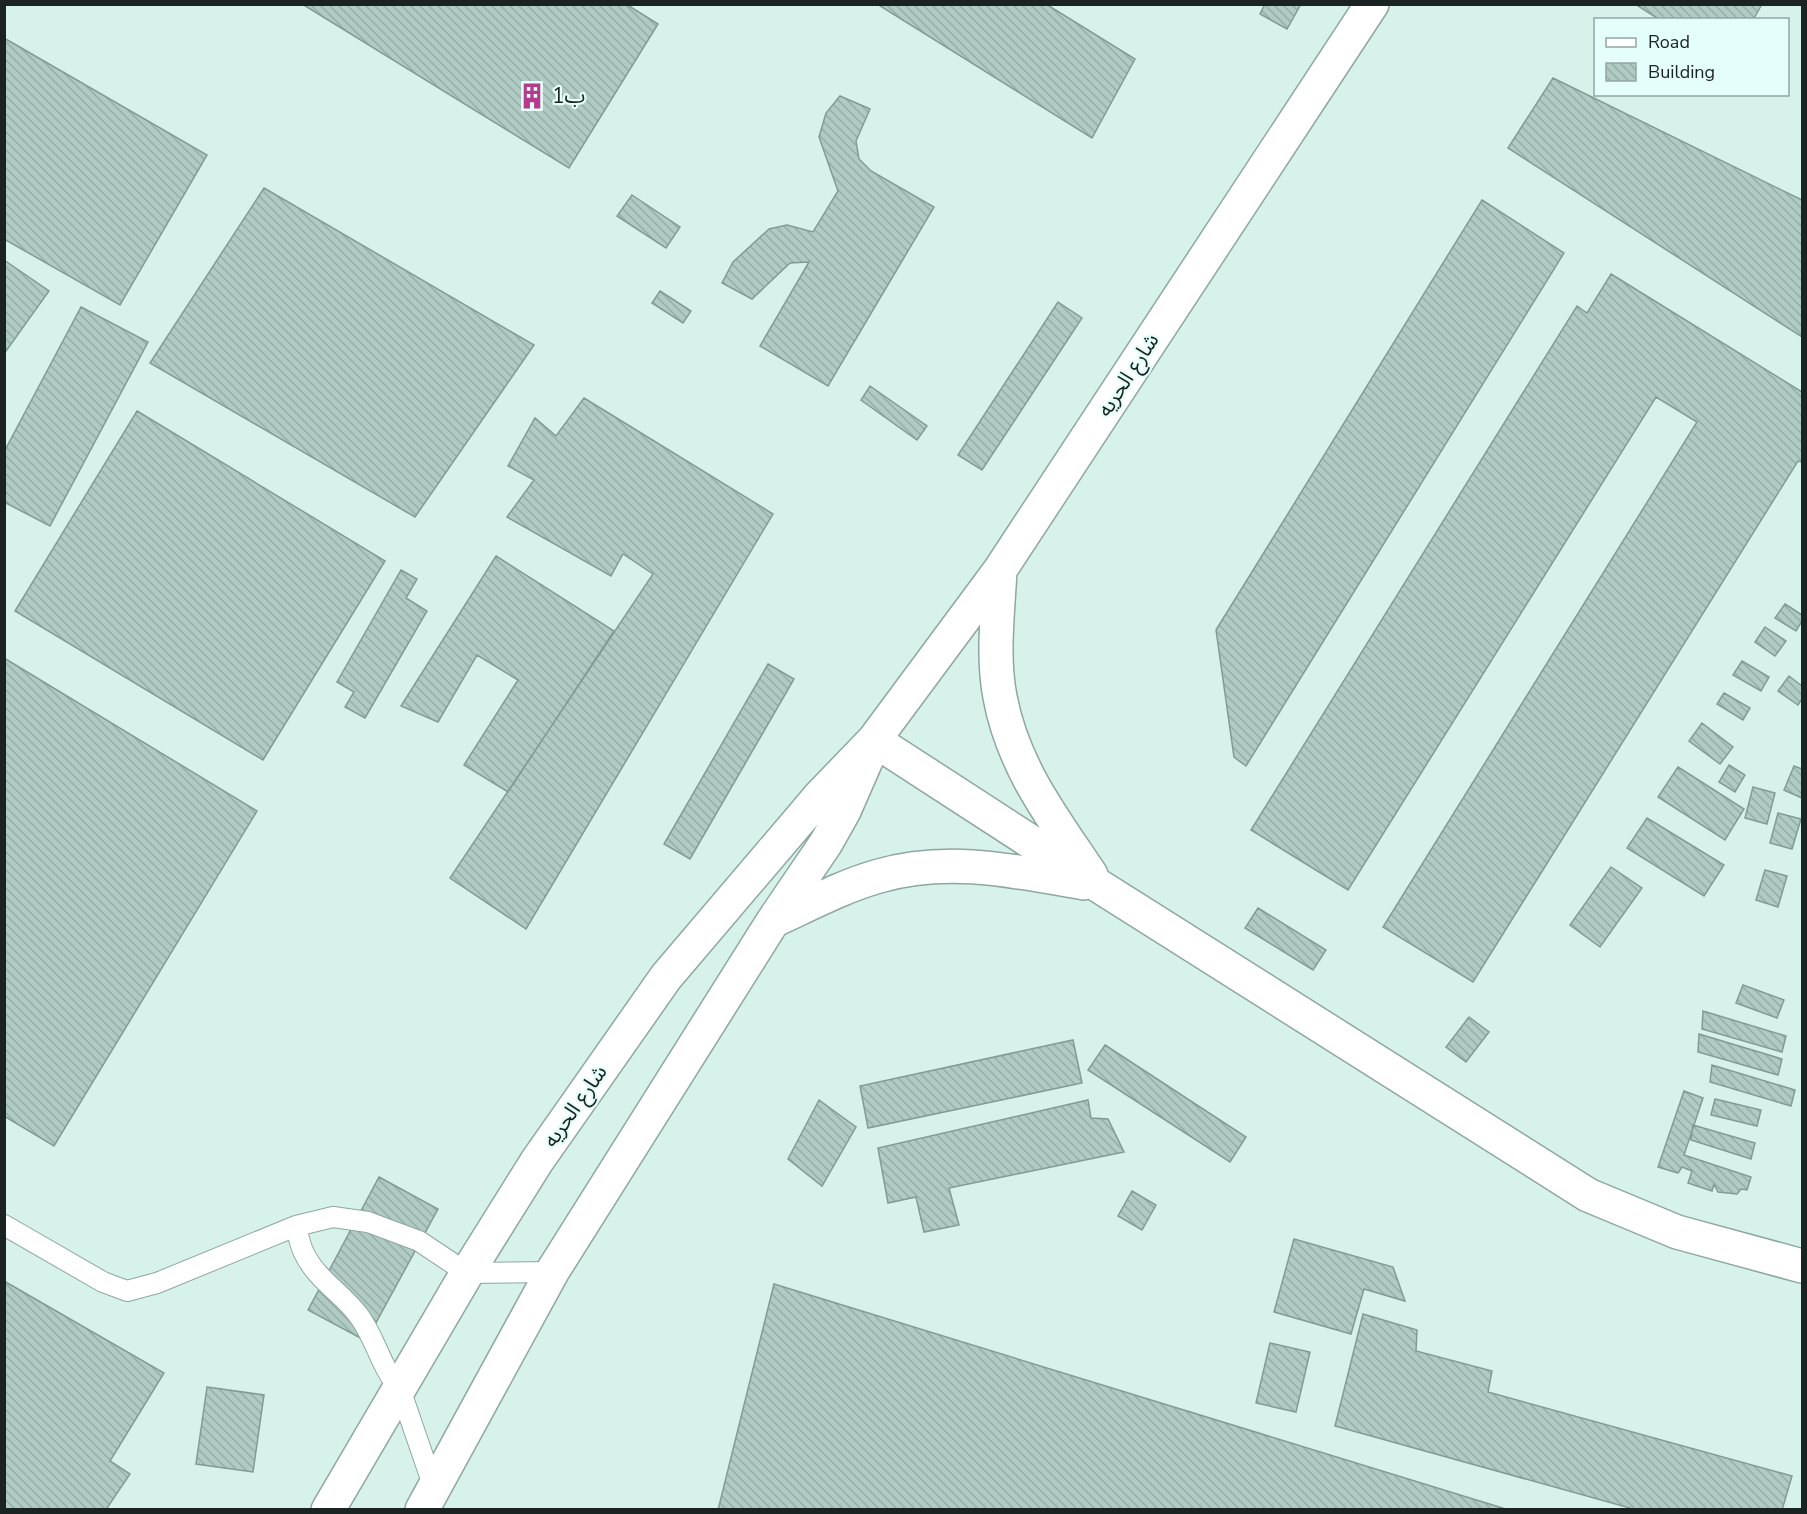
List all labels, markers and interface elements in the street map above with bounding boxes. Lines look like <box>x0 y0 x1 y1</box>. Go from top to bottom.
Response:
legend <box>1594 18 1789 96</box>
text: Road <box>1648 30 1690 54</box>
text: Building <box>1648 60 1715 84</box>
building icon: ب1 <box>517 81 547 111</box>
place label: ب1 <box>552 82 585 110</box>
street label: شارع الحريه <box>1091 328 1166 423</box>
street label: شارع الحريه <box>536 1059 614 1153</box>

